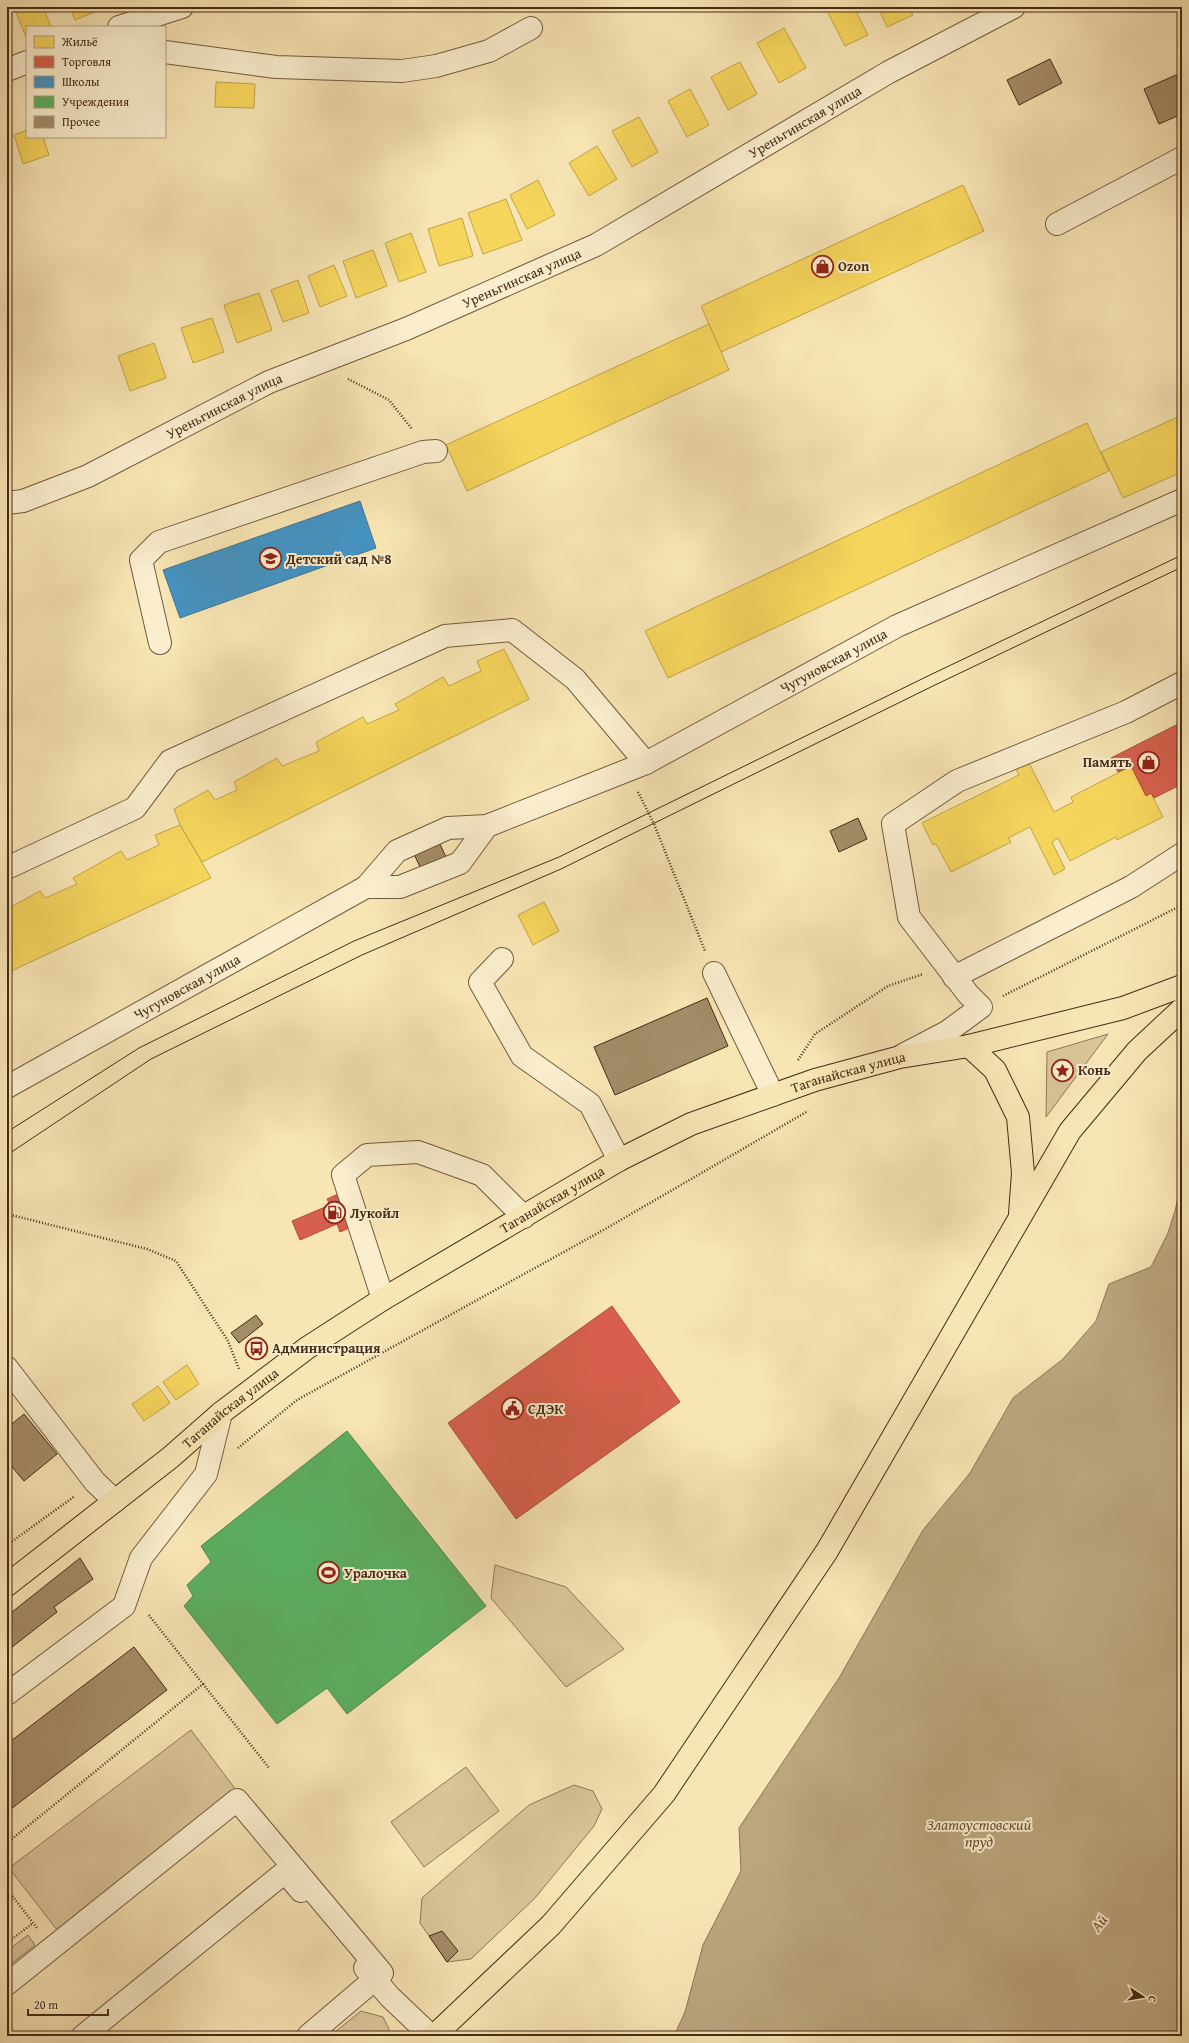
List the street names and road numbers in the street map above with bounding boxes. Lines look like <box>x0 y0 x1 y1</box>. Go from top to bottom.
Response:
street label: Уреньгинская улица <box>745 80 865 163</box>
street label: Уреньгинская улица <box>459 243 584 313</box>
street label: Уреньгинская улица <box>163 368 285 444</box>
street label: Чугуновская улица <box>776 623 891 698</box>
street label: Чугуновская улица <box>130 949 244 1024</box>
street label: Таганайская улица <box>788 1046 907 1098</box>
street label: Таганайская улица <box>496 1161 608 1238</box>
street label: Таганайская улица <box>178 1363 283 1453</box>

